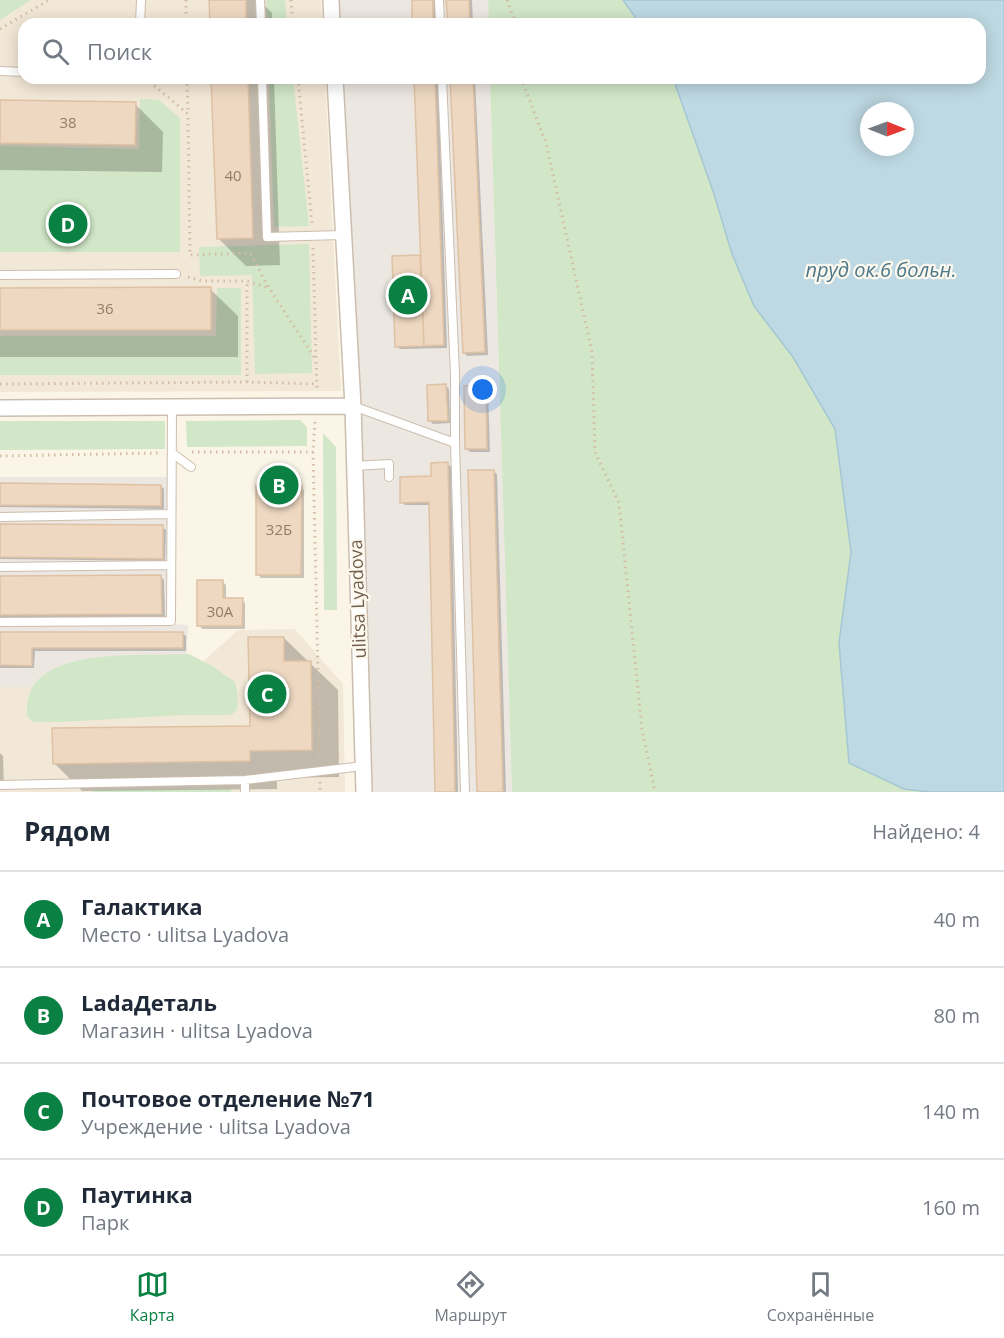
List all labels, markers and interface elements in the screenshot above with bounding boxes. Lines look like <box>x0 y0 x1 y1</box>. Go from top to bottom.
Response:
search box <box>18 18 986 84</box>
icon: search <box>39 35 72 68</box>
text: Поиск <box>87 36 152 66</box>
north arrow <box>860 102 914 156</box>
house number: 38 <box>59 112 77 132</box>
house number: 40 <box>224 165 242 185</box>
pin: D <box>48 202 88 246</box>
water label: пруд ок.6 больн. <box>805 256 957 283</box>
pin: A <box>388 272 428 318</box>
house number: 36 <box>96 298 114 318</box>
your location <box>468 375 497 404</box>
pin: B <box>260 462 298 508</box>
house number: 32Б <box>266 519 292 539</box>
street label: ulitsa Lyadova <box>343 539 371 659</box>
house number: 30А <box>207 601 234 621</box>
pin: C <box>248 672 286 716</box>
text: Рядом <box>24 813 111 849</box>
text: Найдено: 4 <box>872 818 980 845</box>
text: Галактика <box>81 891 203 921</box>
text: A <box>37 906 50 933</box>
text: 40 m <box>933 906 980 933</box>
text: Место · ulitsa Lyadova <box>81 921 289 948</box>
text: LadaДеталь <box>81 987 217 1017</box>
text: B <box>37 1002 50 1029</box>
text: 80 m <box>933 1002 980 1029</box>
text: Магазин · ulitsa Lyadova <box>81 1017 313 1044</box>
text: Почтовое отделение №71 <box>81 1083 375 1113</box>
text: C <box>37 1098 50 1125</box>
text: 140 m <box>922 1098 980 1125</box>
text: Учреждение · ulitsa Lyadova <box>81 1113 351 1140</box>
text: Паутинка <box>81 1179 193 1209</box>
text: D <box>36 1194 51 1221</box>
text: 160 m <box>922 1194 980 1221</box>
text: Парк <box>81 1209 129 1236</box>
tab: Карта <box>130 1268 175 1326</box>
tab: Маршрут <box>434 1268 507 1326</box>
tab: Сохранённые <box>767 1268 874 1326</box>

